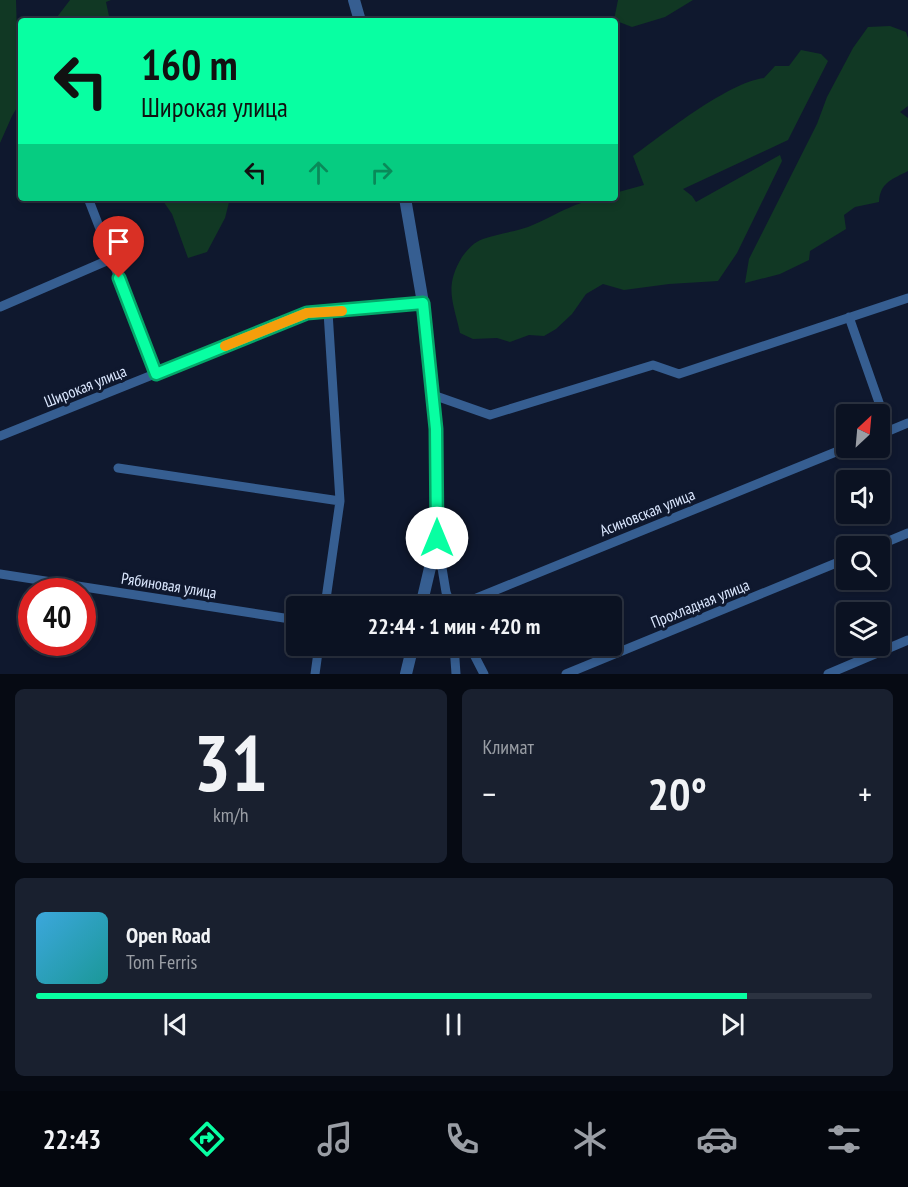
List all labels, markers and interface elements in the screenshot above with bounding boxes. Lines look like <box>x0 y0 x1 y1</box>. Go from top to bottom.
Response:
text: 160 m <box>141 37 238 92</box>
icon: left <box>42 42 120 120</box>
text: Широкая улица <box>141 90 288 124</box>
icon: left <box>239 156 272 189</box>
icon: ahead <box>302 156 335 189</box>
icon: right <box>365 156 398 189</box>
pin <box>93 216 144 278</box>
icon: arrive <box>102 225 135 258</box>
street label: Широкая улица <box>41 360 129 412</box>
north arrow <box>836 404 890 458</box>
map controls <box>836 404 890 656</box>
button: sound <box>836 470 890 524</box>
street label: Асиновская улица <box>596 484 698 540</box>
position arrow <box>405 506 469 570</box>
button: search <box>836 536 890 590</box>
street label: Рябиновая улица <box>120 568 218 602</box>
street label: Прохладная улица <box>648 574 752 632</box>
speed limit sign: 40 <box>18 578 96 656</box>
button: layers <box>836 602 890 656</box>
text: 22:44 · 1 мин · 420 m <box>368 612 540 640</box>
text: 31 <box>193 712 268 813</box>
text: Климат <box>483 734 534 760</box>
text: 20° <box>648 764 707 822</box>
text: − <box>483 772 496 815</box>
text: + <box>858 772 872 815</box>
text: km/h <box>213 802 248 828</box>
text: Open Road <box>126 921 211 949</box>
text: Tom Ferris <box>126 949 197 975</box>
icon: previous <box>159 1008 192 1041</box>
icon: pause <box>437 1008 470 1041</box>
icon: next <box>716 1008 749 1041</box>
icon: directions <box>186 1118 228 1160</box>
icon: music <box>314 1118 356 1160</box>
icon: phone <box>441 1118 483 1160</box>
icon: climate <box>569 1118 611 1160</box>
icon: car <box>696 1118 738 1160</box>
icon: filters <box>823 1118 865 1160</box>
text: 22:43 <box>43 1122 101 1156</box>

